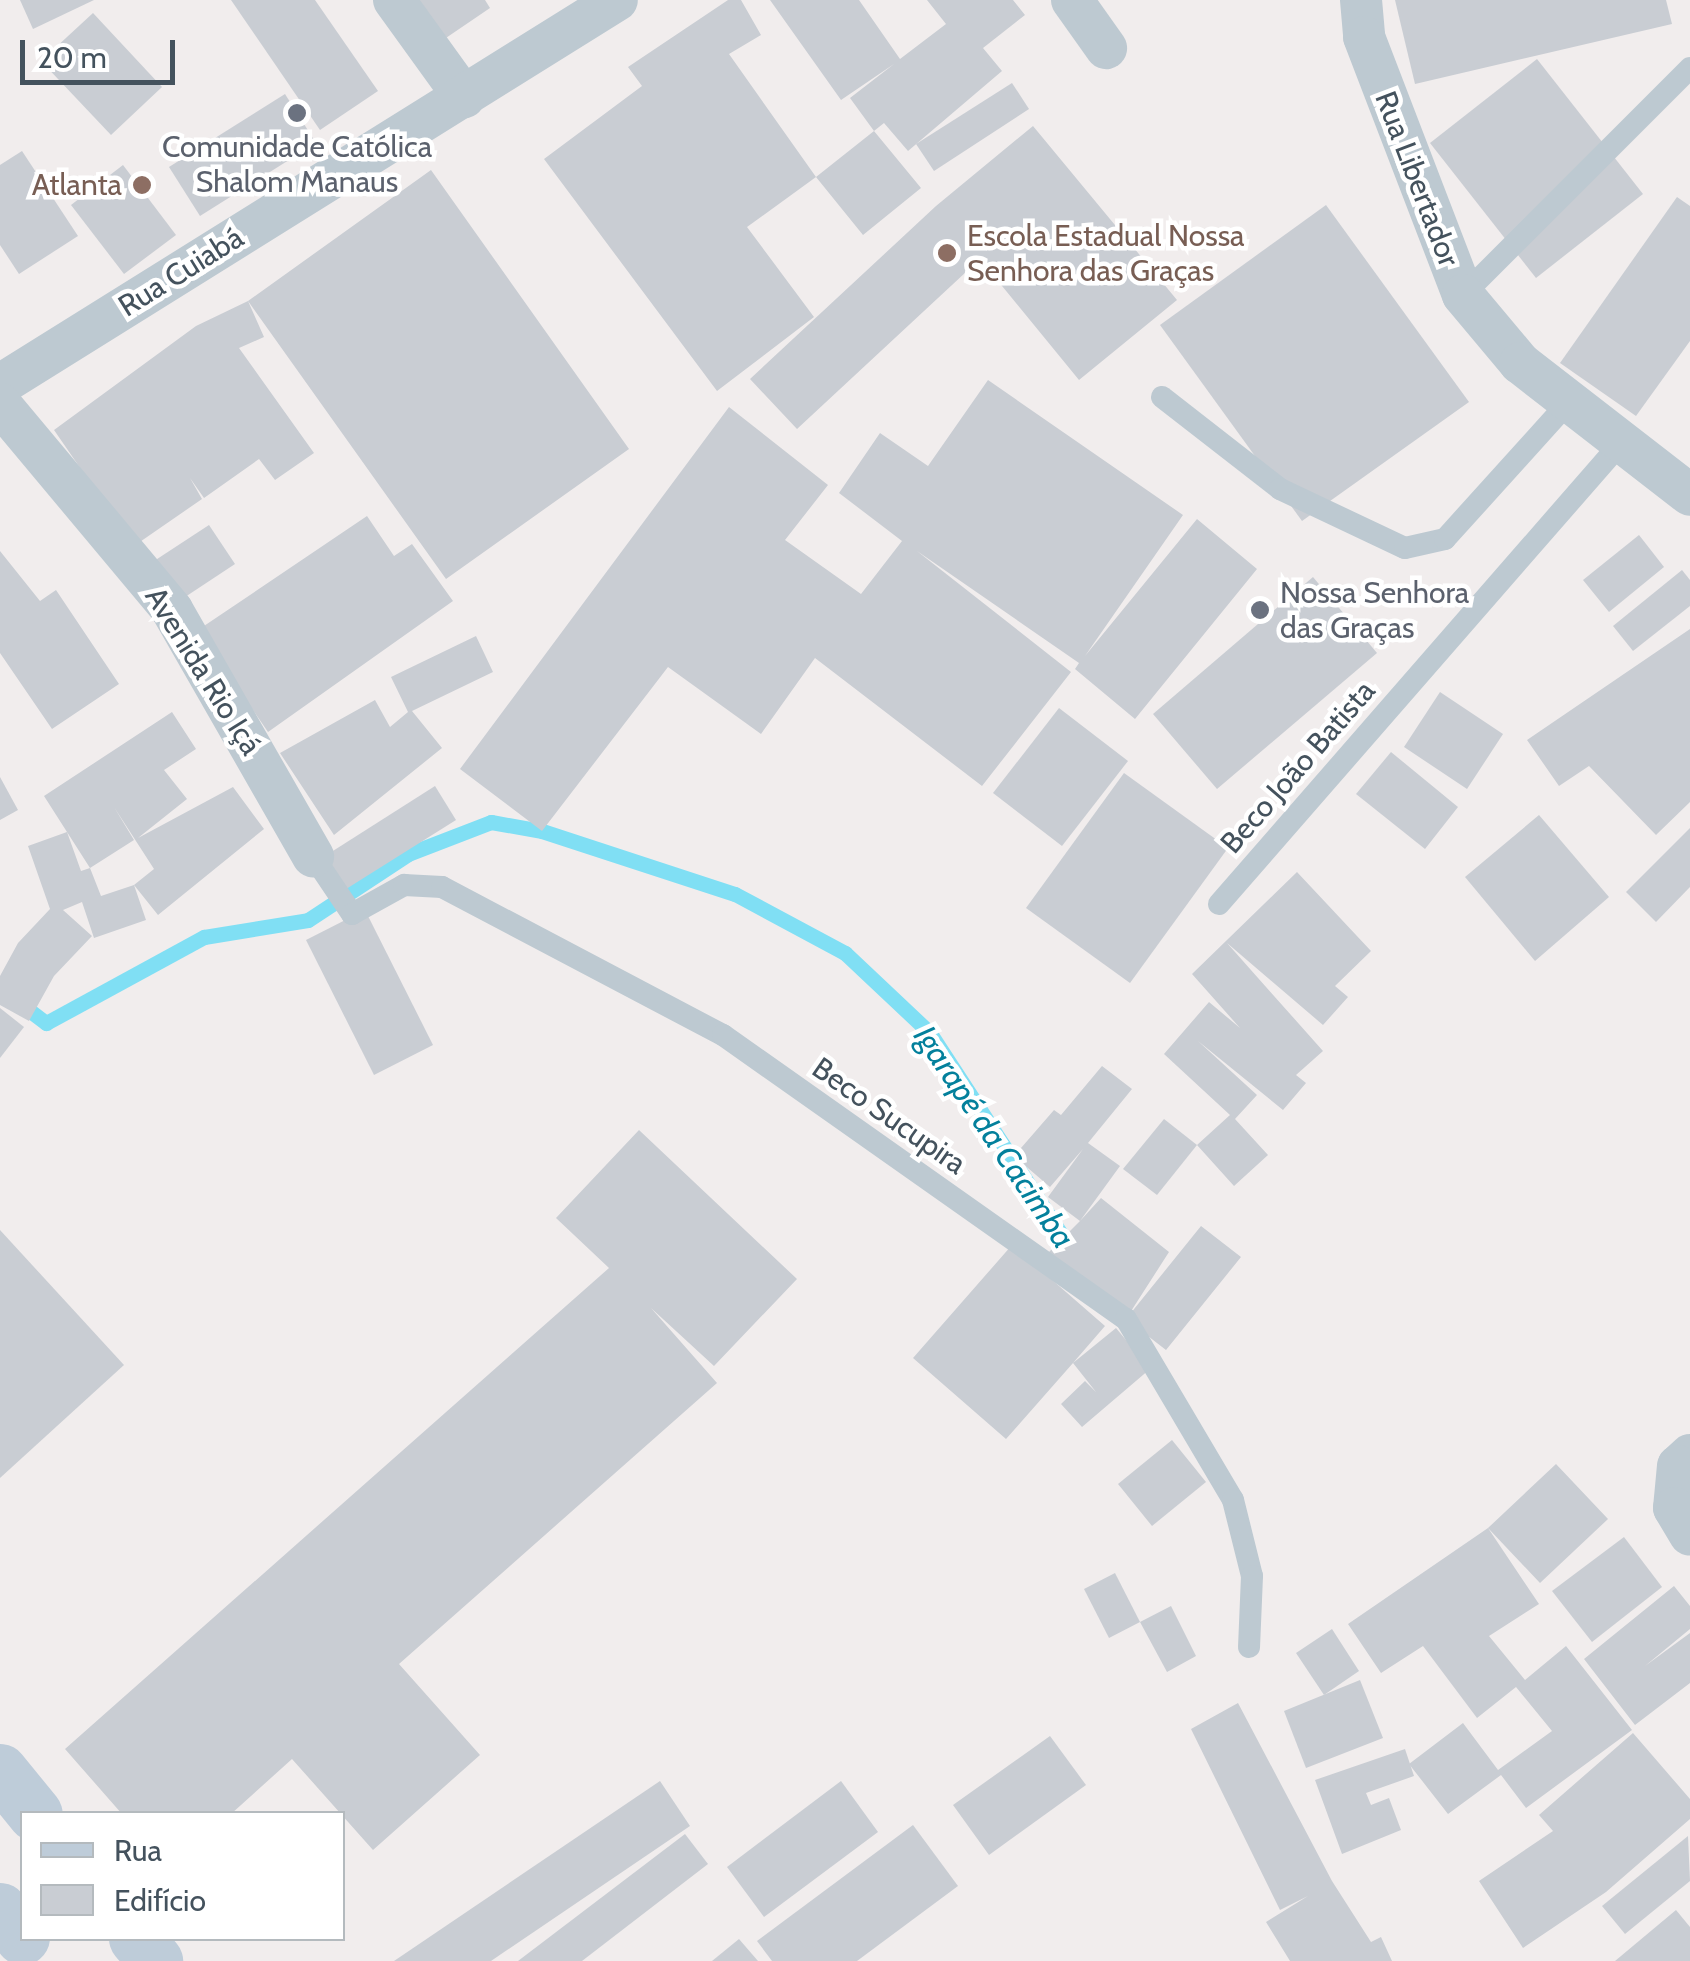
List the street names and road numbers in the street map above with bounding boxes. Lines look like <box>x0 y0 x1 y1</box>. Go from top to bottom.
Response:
street label: Rua Libertador <box>1367 86 1467 272</box>
street label: Rua Cuiabá <box>112 220 250 324</box>
street label: Avenida Rio Içá <box>137 580 269 762</box>
street label: Beco João Batista <box>1213 673 1383 861</box>
street label: Beco Sucupira <box>805 1050 973 1182</box>

